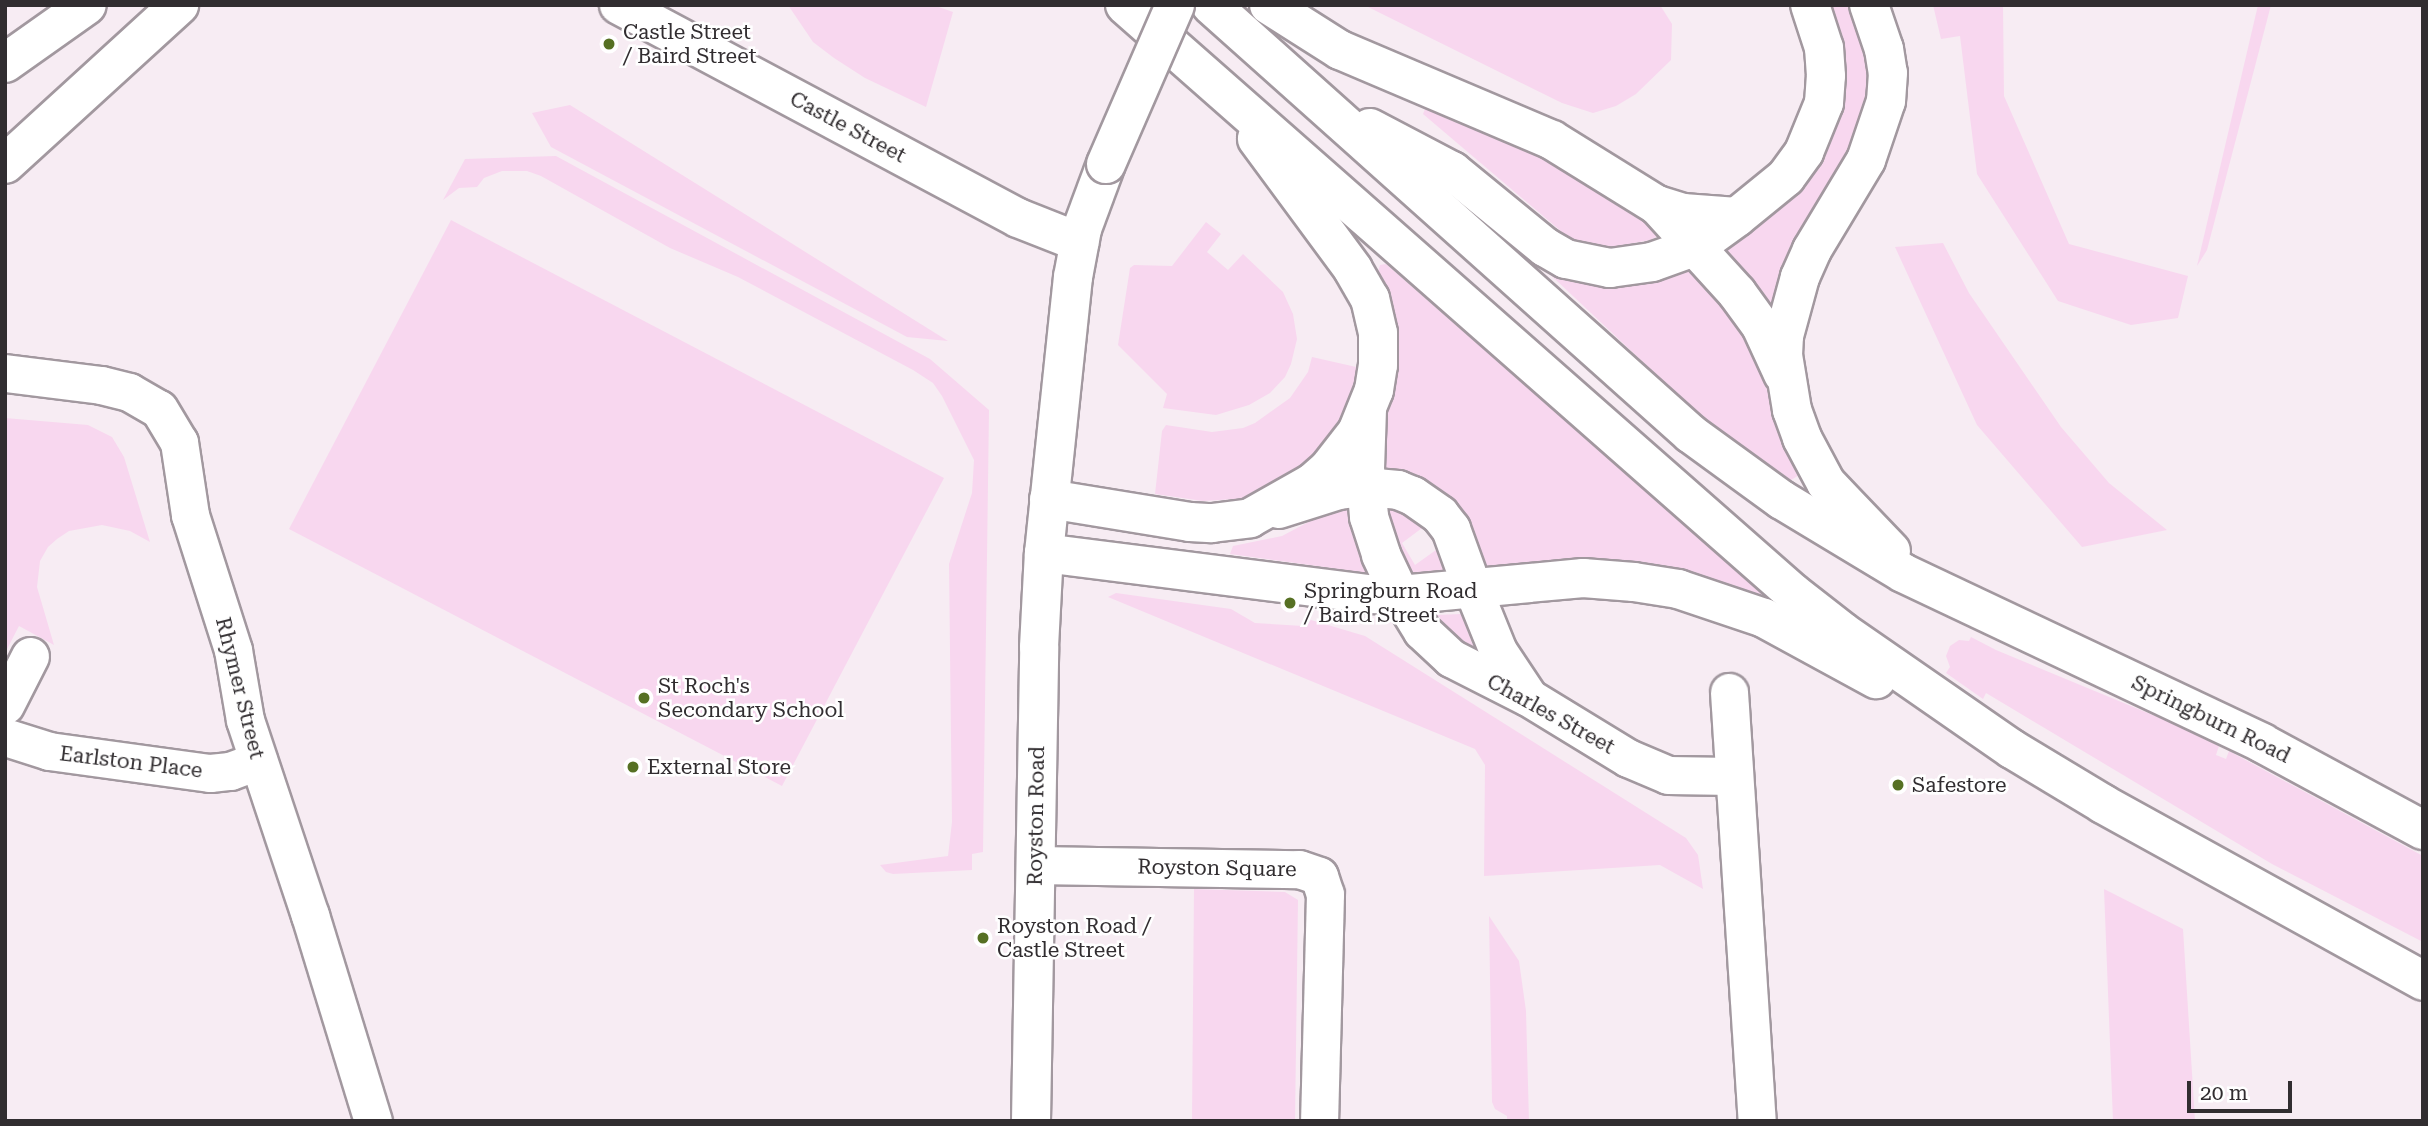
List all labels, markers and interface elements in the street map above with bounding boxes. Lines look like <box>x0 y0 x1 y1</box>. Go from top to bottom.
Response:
place label: Castle Street / Baird Street <box>623 19 757 69</box>
marker: Castle Street / Baird Street <box>601 36 617 52</box>
street label: Castle Street <box>786 86 910 168</box>
place label: Springburn Road / Baird Street <box>1304 578 1477 628</box>
marker: Springburn Road / Baird Street <box>1282 595 1298 611</box>
street label: Rhymer Street <box>210 615 270 761</box>
street label: Charles Street <box>1483 669 1619 759</box>
street label: Springburn Road <box>2128 670 2294 768</box>
place label: St Roch's Secondary School <box>658 673 844 723</box>
marker: St Roch's Secondary School <box>636 690 652 706</box>
street label: Earlston Place <box>58 741 204 783</box>
street label: Royston Road <box>1022 746 1050 886</box>
place label: External Store <box>647 754 791 780</box>
marker: External Store <box>625 759 641 775</box>
place label: Safestore <box>1912 772 2007 798</box>
marker: Safestore <box>1890 777 1906 793</box>
street label: Royston Square <box>1137 854 1297 882</box>
place label: Royston Road / Castle Street <box>997 913 1151 963</box>
marker: Royston Road / Castle Street <box>975 930 991 946</box>
scale bar <box>2190 1066 2295 1110</box>
text: 20 m <box>2200 1081 2248 1105</box>

